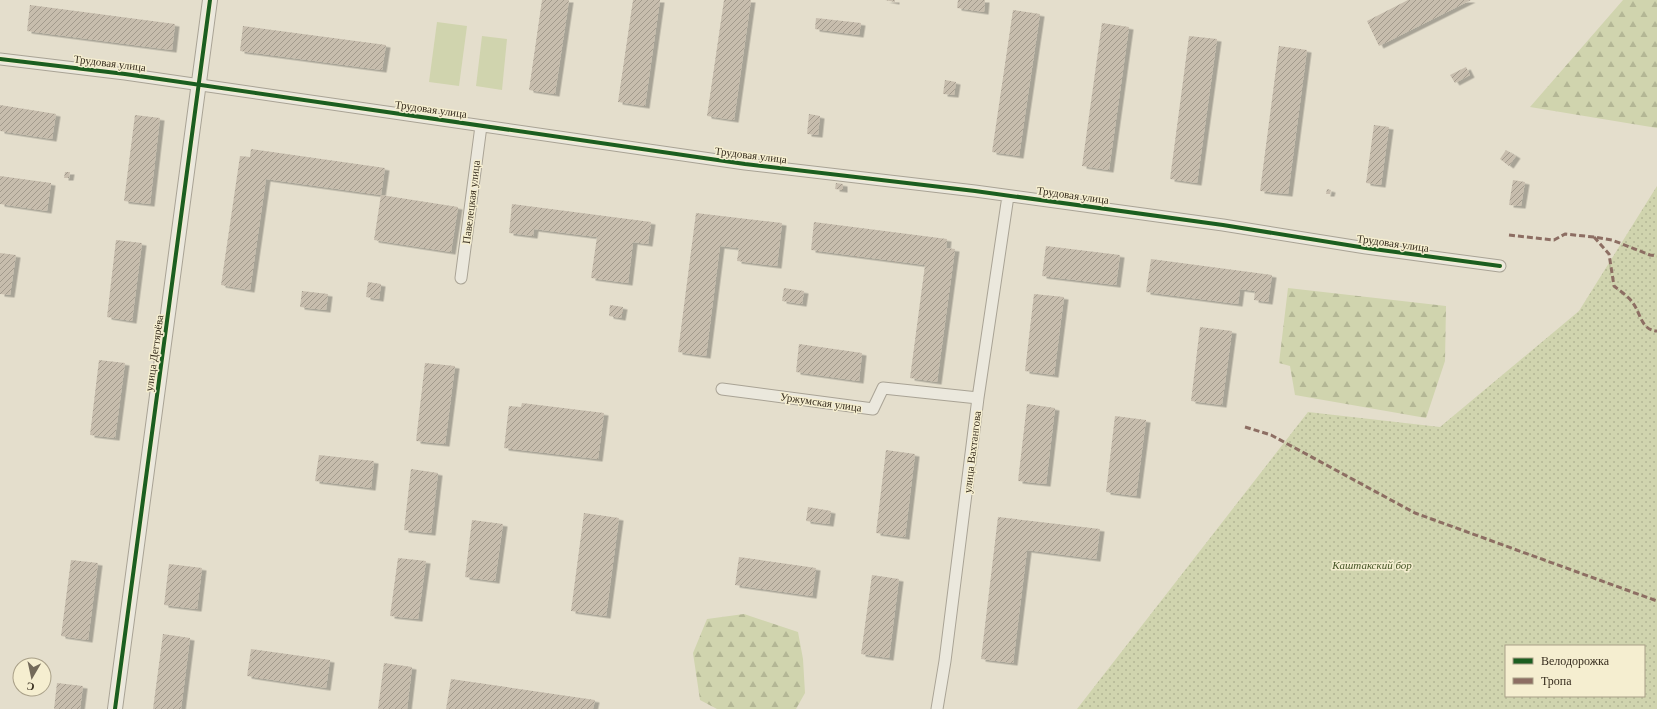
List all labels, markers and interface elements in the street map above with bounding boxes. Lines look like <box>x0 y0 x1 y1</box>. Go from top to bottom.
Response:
street label: Трудовая улица <box>73 53 147 73</box>
street label: Трудовая улица <box>394 98 468 120</box>
street label: Трудовая улица <box>714 145 788 165</box>
street label: Павелецкая улица <box>460 159 482 244</box>
street label: Трудовая улица <box>1036 184 1110 206</box>
street label: Трудовая улица <box>1356 232 1430 254</box>
street label: улица Дегтярёва <box>143 314 165 392</box>
street label: Уржумская улица <box>779 390 863 414</box>
street label: улица Вахтангова <box>961 410 983 494</box>
park label: Каштакский бор <box>1331 559 1412 571</box>
legend <box>1505 645 1645 697</box>
text: Велодорожка <box>1541 654 1610 668</box>
north arrow <box>12 657 52 697</box>
text: Тропа <box>1541 674 1572 688</box>
text: С <box>26 680 35 693</box>

